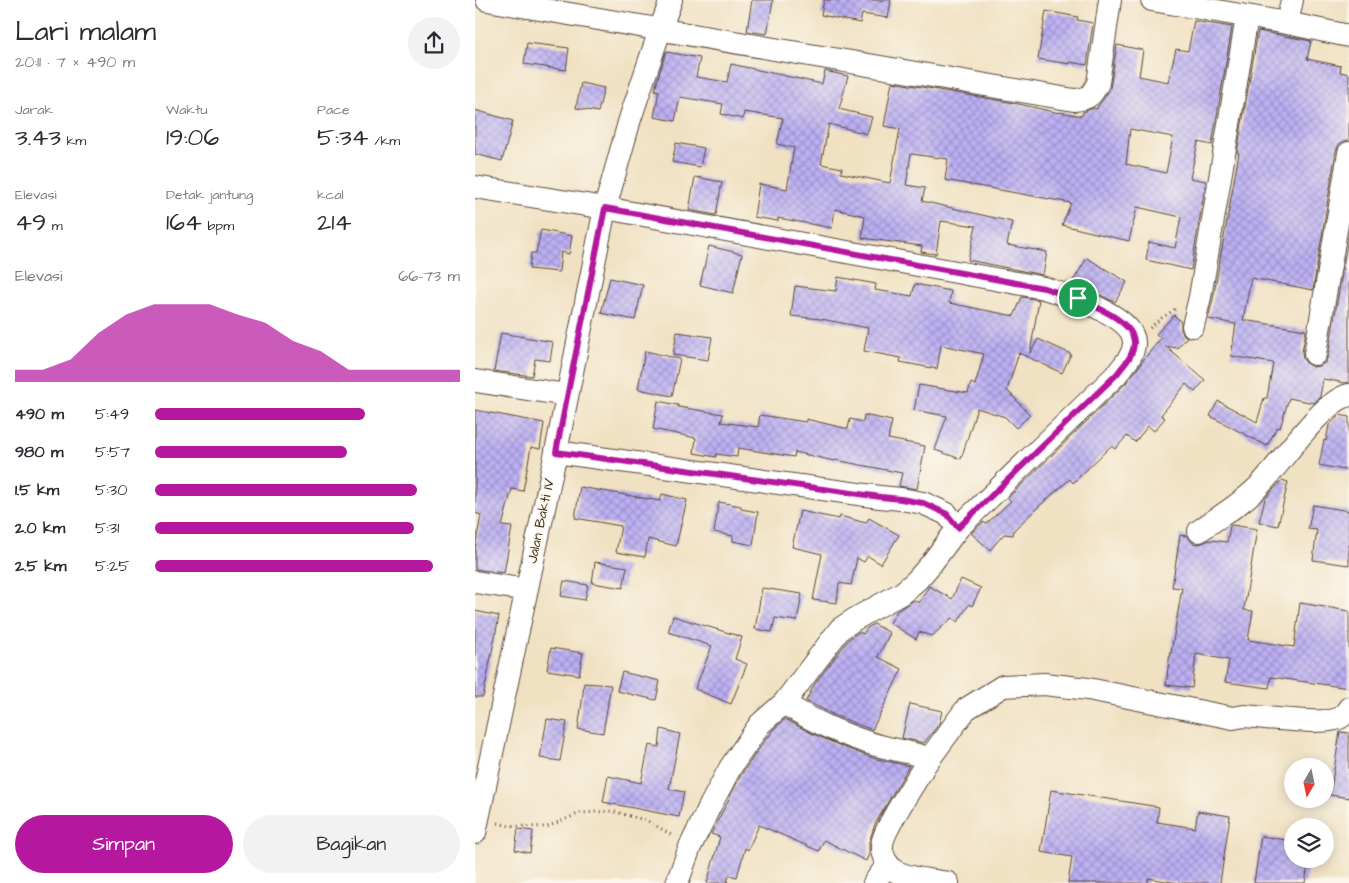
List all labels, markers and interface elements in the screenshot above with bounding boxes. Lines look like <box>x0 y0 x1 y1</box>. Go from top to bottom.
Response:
text: Lari malam <box>15 12 156 51</box>
button: share <box>408 17 460 69</box>
text: 20:11 · 7 × 490 m <box>15 51 135 73</box>
text: Jarak <box>15 100 53 120</box>
text: Waktu <box>166 100 208 120</box>
text: Pace <box>317 100 349 120</box>
text: 3.43 <box>15 120 61 155</box>
text: 19:06 <box>166 120 219 155</box>
text: 5:34 <box>317 120 369 155</box>
text: km <box>61 131 86 151</box>
text: /km <box>369 131 400 151</box>
text: Elevasi <box>15 185 57 205</box>
text: Detak jantung <box>166 185 253 205</box>
text: kcal <box>317 185 344 205</box>
text: 49 <box>15 205 46 240</box>
text: 164 <box>166 205 202 240</box>
text: 214 <box>317 205 352 240</box>
text: m <box>46 216 63 236</box>
text: bpm <box>202 216 234 236</box>
text: Elevasi <box>15 265 63 287</box>
text: 66–73 m <box>398 265 460 287</box>
pin <box>1057 277 1099 319</box>
icon: arrive <box>1064 284 1092 312</box>
text: 490 m <box>15 403 64 425</box>
text: 5:49 <box>95 403 129 425</box>
text: 980 m <box>15 441 63 463</box>
text: 5:57 <box>95 441 130 463</box>
street label: Jalan Bakti IV <box>522 476 560 565</box>
text: 1.5 km <box>15 479 59 501</box>
text: 5:30 <box>95 479 127 501</box>
text: 2.0 km <box>15 517 65 539</box>
text: 5:31 <box>95 517 119 539</box>
text: 2.5 km <box>15 555 66 577</box>
text: 5:25 <box>95 555 129 577</box>
north arrow <box>1284 758 1334 808</box>
map controls <box>1284 758 1334 868</box>
button: Simpan <box>15 815 233 873</box>
button: Bagikan <box>243 815 460 873</box>
button: layers <box>1284 818 1334 868</box>

